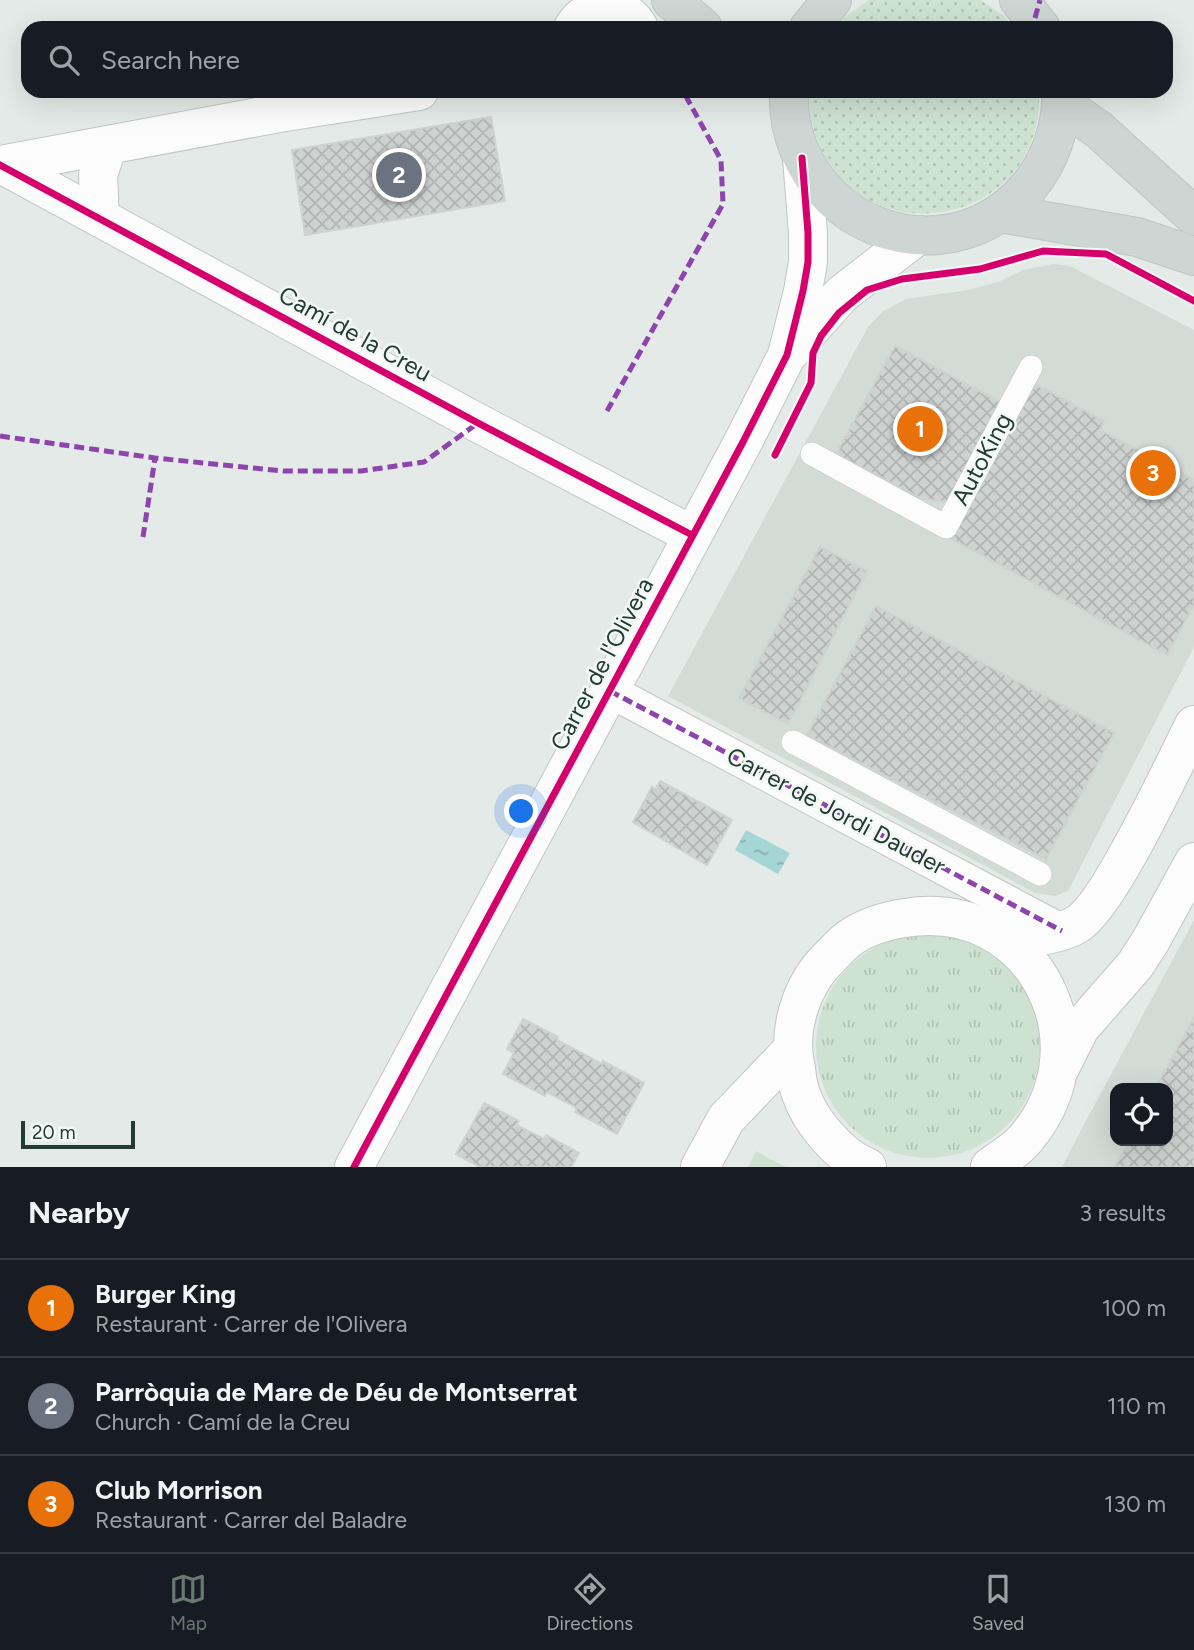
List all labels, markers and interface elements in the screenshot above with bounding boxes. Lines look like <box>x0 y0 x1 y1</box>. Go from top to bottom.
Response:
search box <box>21 21 1173 98</box>
icon: search <box>45 41 83 79</box>
text: Search here <box>101 44 240 76</box>
pin: 2 <box>376 149 422 201</box>
street label: Camí de la Creu <box>274 280 437 387</box>
pin: 1 <box>897 403 943 455</box>
street label: AutoKing <box>945 408 1018 510</box>
pin: 3 <box>1130 447 1176 499</box>
street label: Carrer de l'Olivera <box>544 573 659 755</box>
street label: Carrer de Jordi Dauder <box>722 741 950 880</box>
your location <box>504 794 538 828</box>
map controls <box>1110 1083 1173 1146</box>
button: locate <box>1110 1083 1173 1146</box>
scale bar <box>21 1118 135 1150</box>
text: 20 m <box>32 1121 76 1144</box>
text: Nearby <box>28 1194 130 1231</box>
text: 3 results <box>1079 1199 1166 1227</box>
text: Burger King <box>95 1278 236 1310</box>
text: 1 <box>46 1294 56 1322</box>
text: 100 m <box>1102 1294 1166 1322</box>
text: Restaurant · Carrer de l'Olivera <box>95 1310 407 1338</box>
text: Parròquia de Mare de Déu de Montserrat <box>95 1376 578 1408</box>
text: 2 <box>44 1392 58 1420</box>
text: 110 m <box>1107 1392 1166 1420</box>
text: Church · Camí de la Creu <box>95 1408 350 1436</box>
text: Club Morrison <box>95 1474 263 1506</box>
text: 3 <box>45 1490 57 1518</box>
text: 130 m <box>1104 1490 1166 1518</box>
text: Restaurant · Carrer del Baladre <box>95 1506 407 1534</box>
tab: Map <box>169 1570 207 1635</box>
tab: Directions <box>546 1570 633 1635</box>
tab: Saved <box>972 1570 1024 1635</box>

